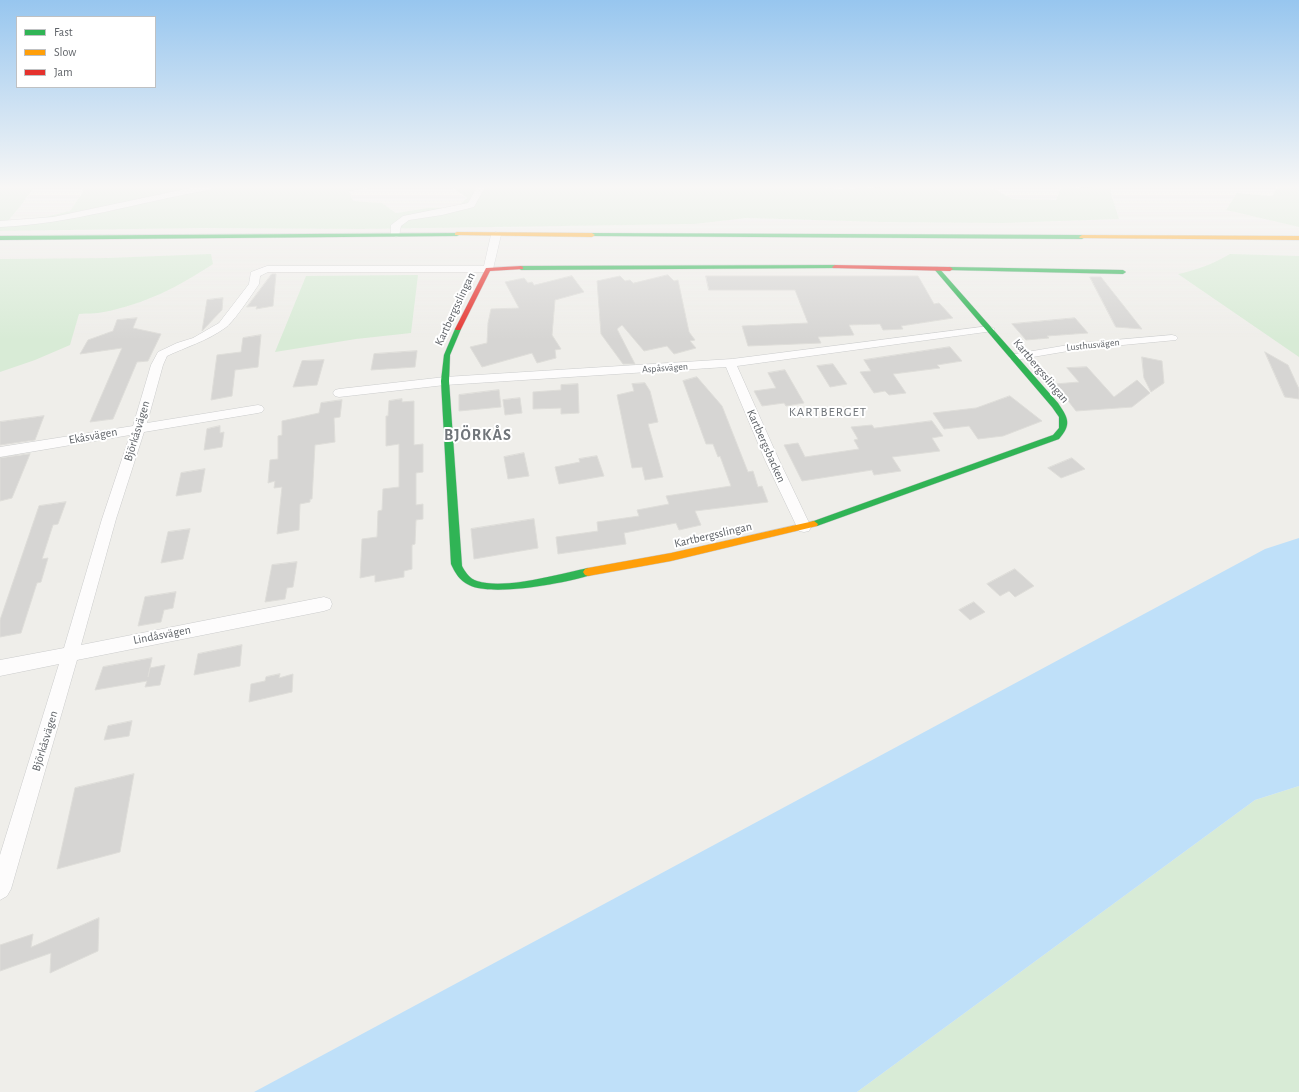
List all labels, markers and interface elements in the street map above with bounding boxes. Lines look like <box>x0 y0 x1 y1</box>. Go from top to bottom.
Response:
legend <box>16 16 156 88</box>
text: Fast <box>54 26 73 38</box>
text: Slow <box>54 46 76 58</box>
text: Jam <box>54 66 73 78</box>
street label: Kartbergsslingan <box>432 270 478 348</box>
street label: Kartbergsslingan <box>1010 336 1072 406</box>
street label: Lusthusvägen <box>1066 336 1120 354</box>
street label: Aspåsvägen <box>642 360 688 376</box>
street label: Björkåsvägen <box>121 399 153 463</box>
district label: KARTBERGET <box>789 404 867 420</box>
street label: Kartbergsbacken <box>743 407 789 485</box>
street label: Ekåsvägen <box>68 425 118 447</box>
district label: BJÖRKÅS <box>444 425 512 445</box>
street label: Kartbergsslingan <box>673 519 753 551</box>
street label: Lindåsvägen <box>132 622 192 648</box>
street label: Björkåsvägen <box>29 709 61 773</box>

